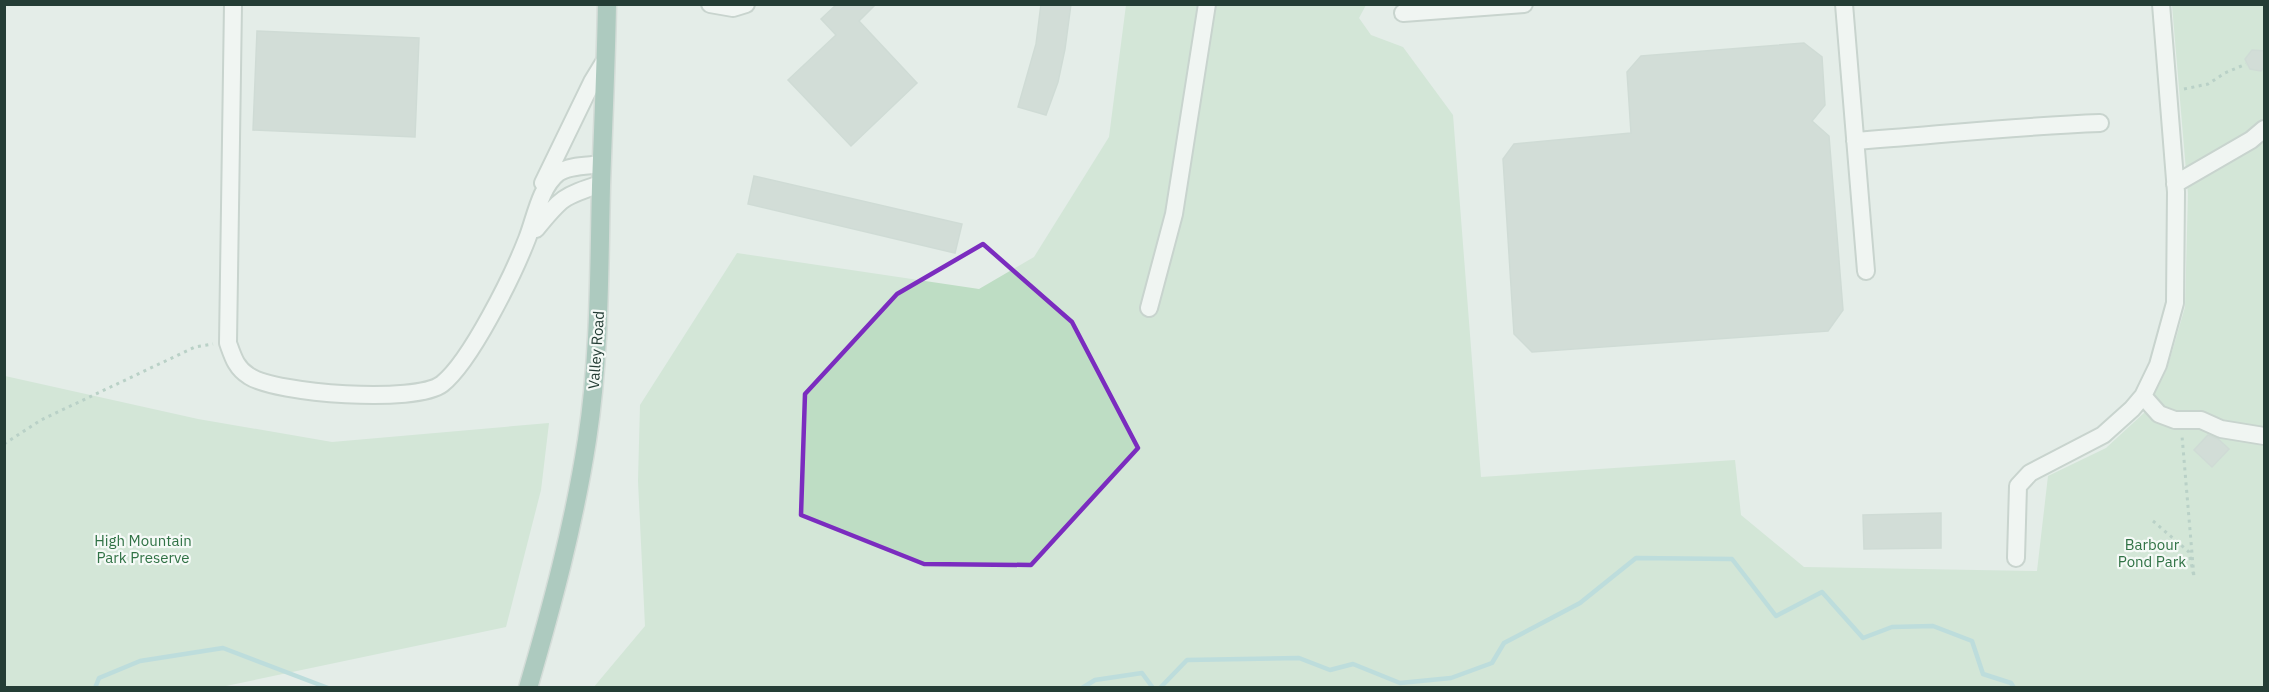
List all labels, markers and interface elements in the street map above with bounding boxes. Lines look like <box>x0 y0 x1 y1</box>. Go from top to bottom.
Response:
street label: Valley Road <box>584 310 608 390</box>
park label: High Mountain Park Preserve <box>94 531 192 567</box>
park label: Barbour Pond Park <box>2118 535 2186 571</box>

